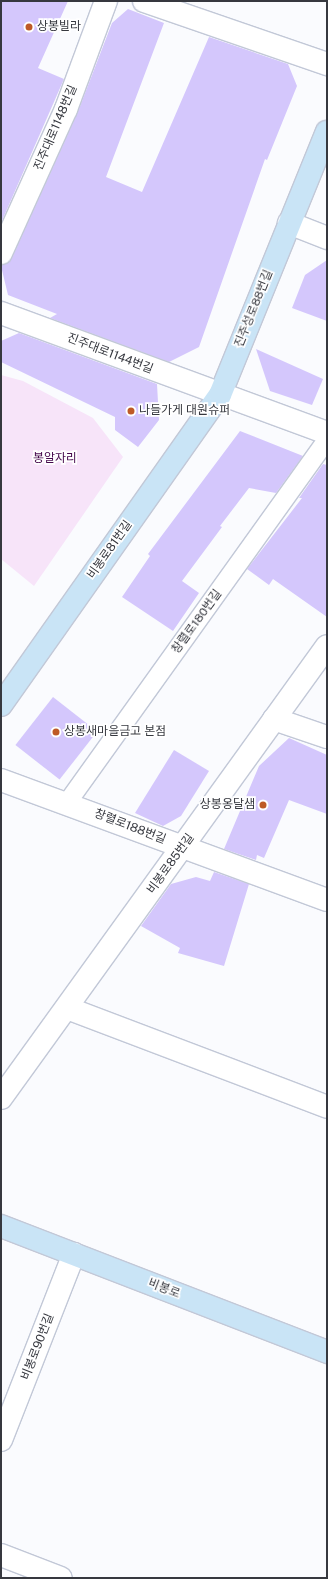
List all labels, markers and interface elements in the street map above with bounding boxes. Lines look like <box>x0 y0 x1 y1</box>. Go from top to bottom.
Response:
place label: 상봉빌라 <box>37 20 81 34</box>
marker: 상봉빌라 <box>24 22 34 32</box>
street label: 진주대로1148번길 <box>32 83 80 173</box>
street label: 진주성로88번길 <box>232 268 276 350</box>
street label: 진주대로1144번길 <box>65 331 155 377</box>
place label: 나들가게 대원슈퍼 <box>139 404 230 418</box>
marker: 나들가게 대원슈퍼 <box>126 406 136 416</box>
park label: 봉알자리 <box>33 452 77 466</box>
street label: 비봉로81번길 <box>85 518 135 582</box>
street label: 창렬로180번길 <box>169 587 225 657</box>
place label: 상봉새마을금고 본점 <box>64 725 166 739</box>
marker: 상봉새마을금고 본점 <box>51 727 61 737</box>
place label: 상봉옹달샘 <box>200 798 255 812</box>
marker: 상봉옹달샘 <box>258 800 268 810</box>
street label: 창렬로188번길 <box>92 807 168 847</box>
street label: 비봉로85번길 <box>144 831 198 897</box>
street label: 비봉로 <box>146 1276 182 1302</box>
street label: 비봉로90번길 <box>19 1312 57 1382</box>

